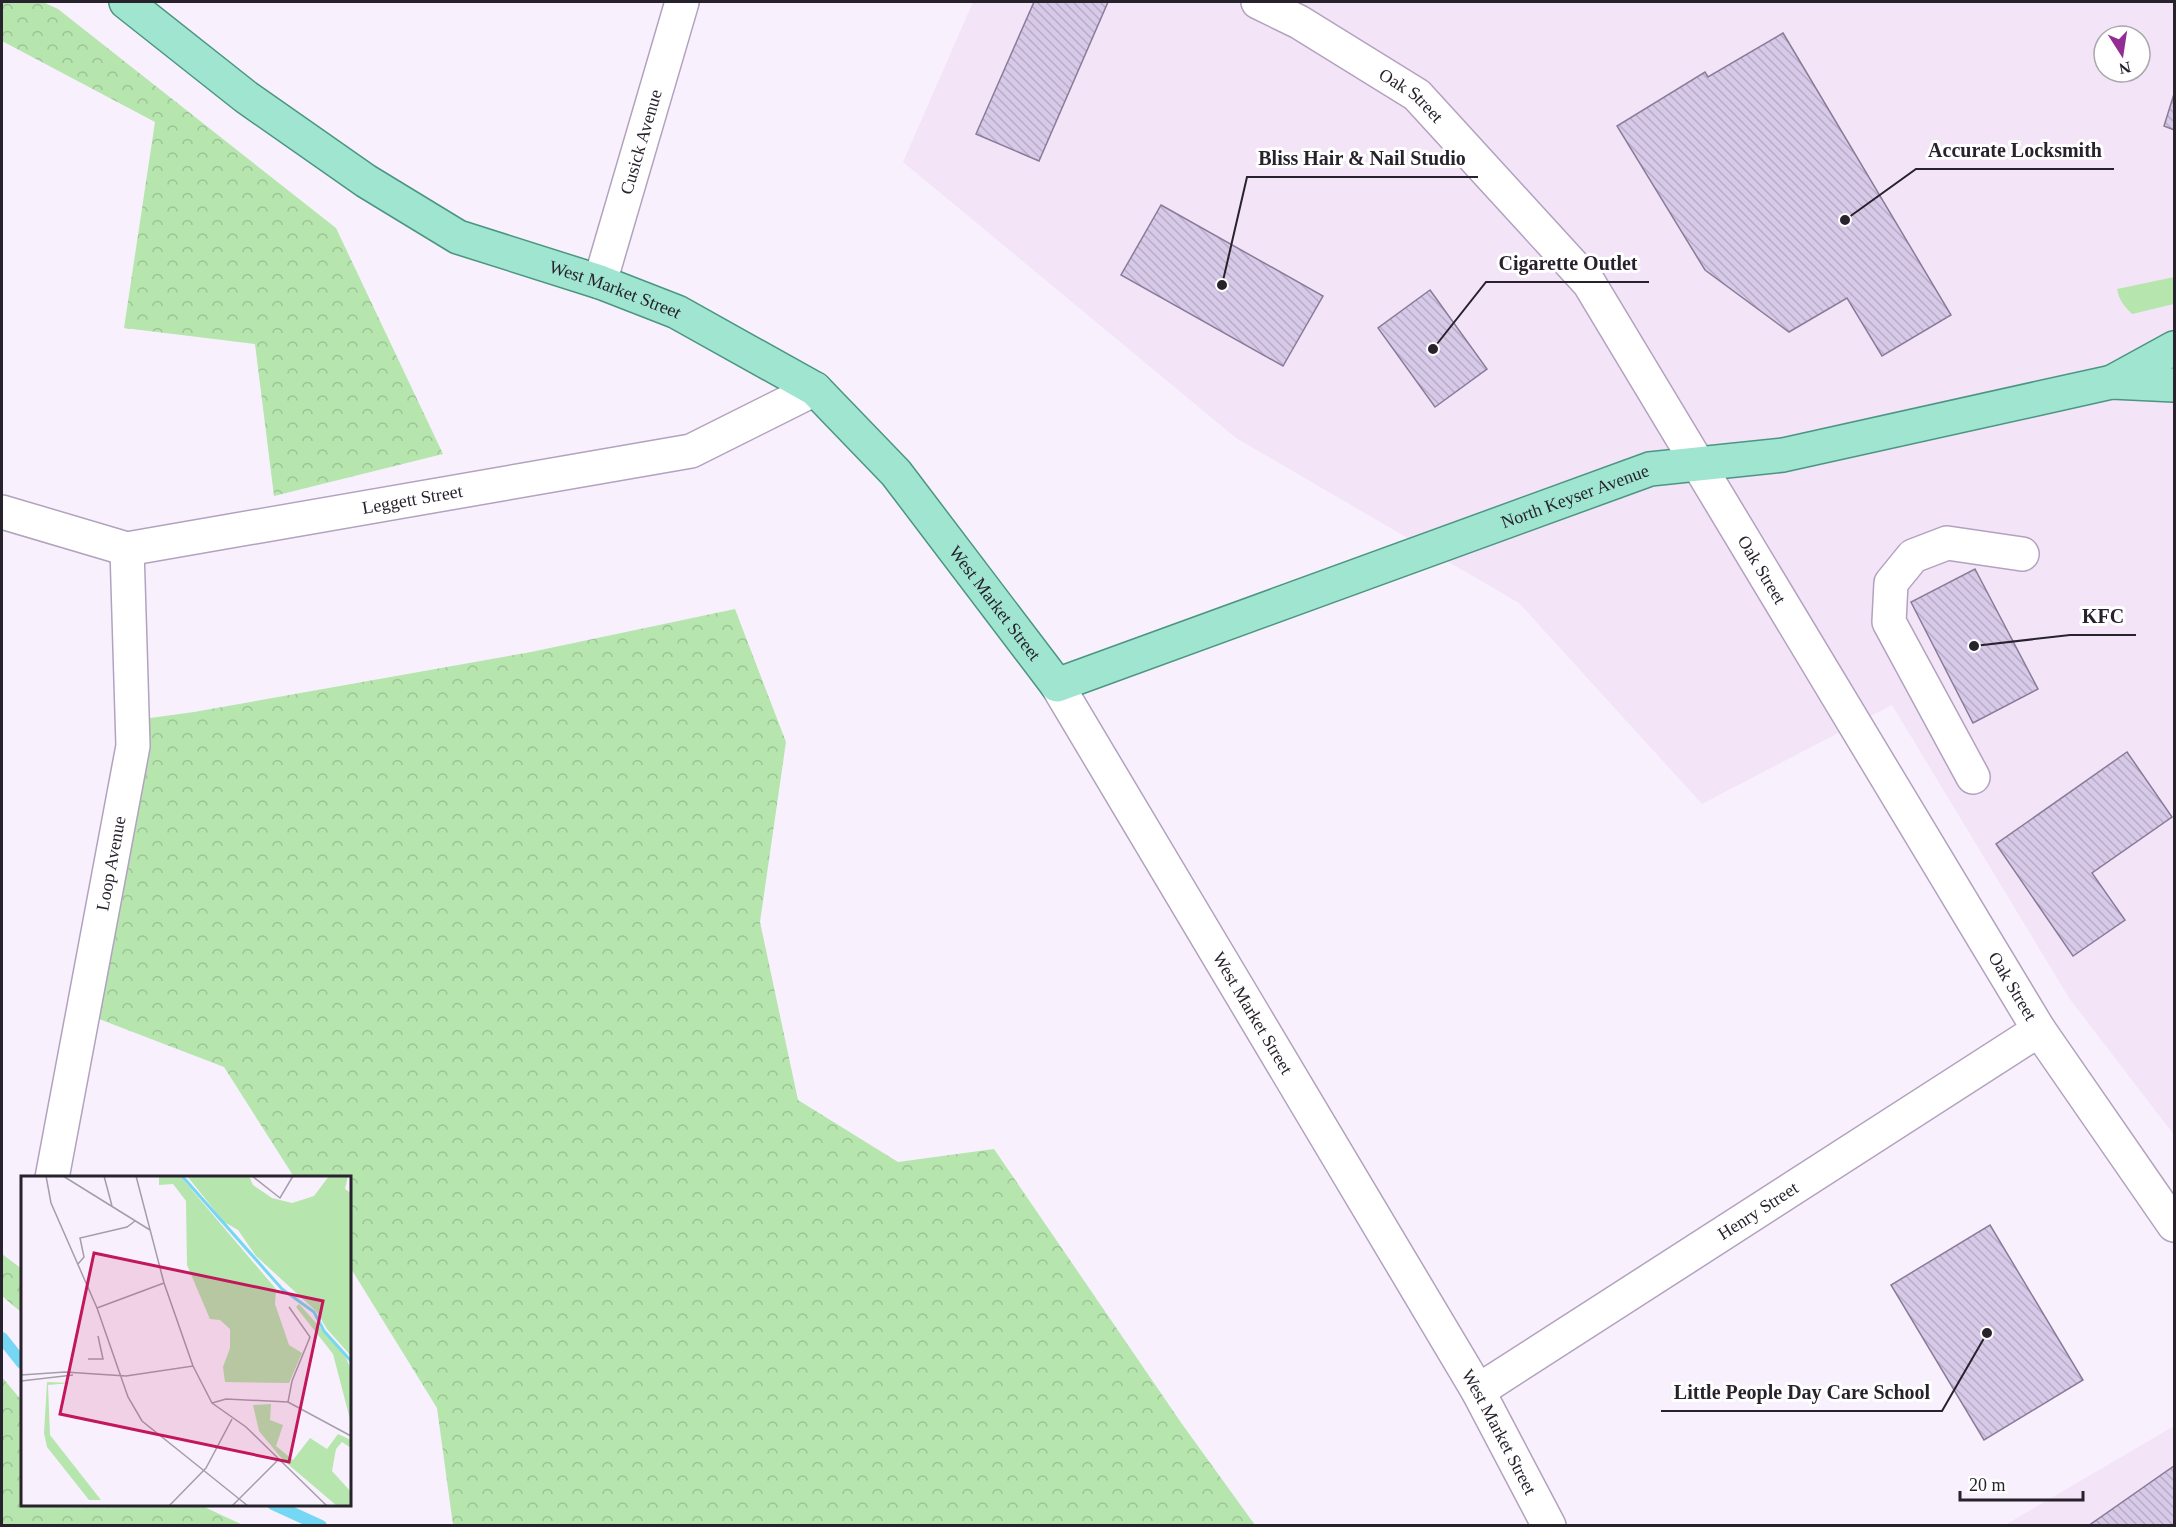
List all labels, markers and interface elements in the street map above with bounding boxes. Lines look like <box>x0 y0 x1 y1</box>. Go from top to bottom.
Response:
north arrow <box>2092 24 2152 84</box>
text: N <box>2117 59 2132 78</box>
street label: Oak Street <box>1375 64 1447 127</box>
street label: Cusick Avenue <box>616 87 666 197</box>
callout: Accurate Locksmith <box>1916 131 2114 169</box>
callout: Bliss Hair & Nail Studio <box>1247 139 1478 177</box>
text: Accurate Locksmith <box>1928 139 2102 161</box>
text: Bliss Hair & Nail Studio <box>1258 147 1466 169</box>
callout: Cigarette Outlet <box>1486 244 1649 282</box>
text: Cigarette Outlet <box>1498 252 1638 275</box>
street label: West Market Street <box>547 257 685 322</box>
street label: North Keyser Avenue <box>1498 460 1652 532</box>
street label: Leggett Street <box>361 481 464 518</box>
street label: Oak Street <box>1733 532 1790 608</box>
street label: West Market Street <box>945 542 1045 664</box>
callout: KFC <box>2070 597 2136 635</box>
text: KFC <box>2082 605 2124 627</box>
street label: Loop Avenue <box>92 814 130 913</box>
street label: West Market Street <box>1209 948 1297 1078</box>
street label: Oak Street <box>1984 948 2041 1024</box>
inset map <box>21 1176 351 1506</box>
street label: Henry Street <box>1714 1178 1802 1244</box>
street label: West Market Street <box>1457 1366 1541 1498</box>
callout: Little People Day Care School <box>1661 1373 1942 1411</box>
text: Little People Day Care School <box>1674 1381 1931 1404</box>
scale bar <box>1960 1464 2083 1502</box>
text: 20 m <box>1969 1475 2006 1495</box>

